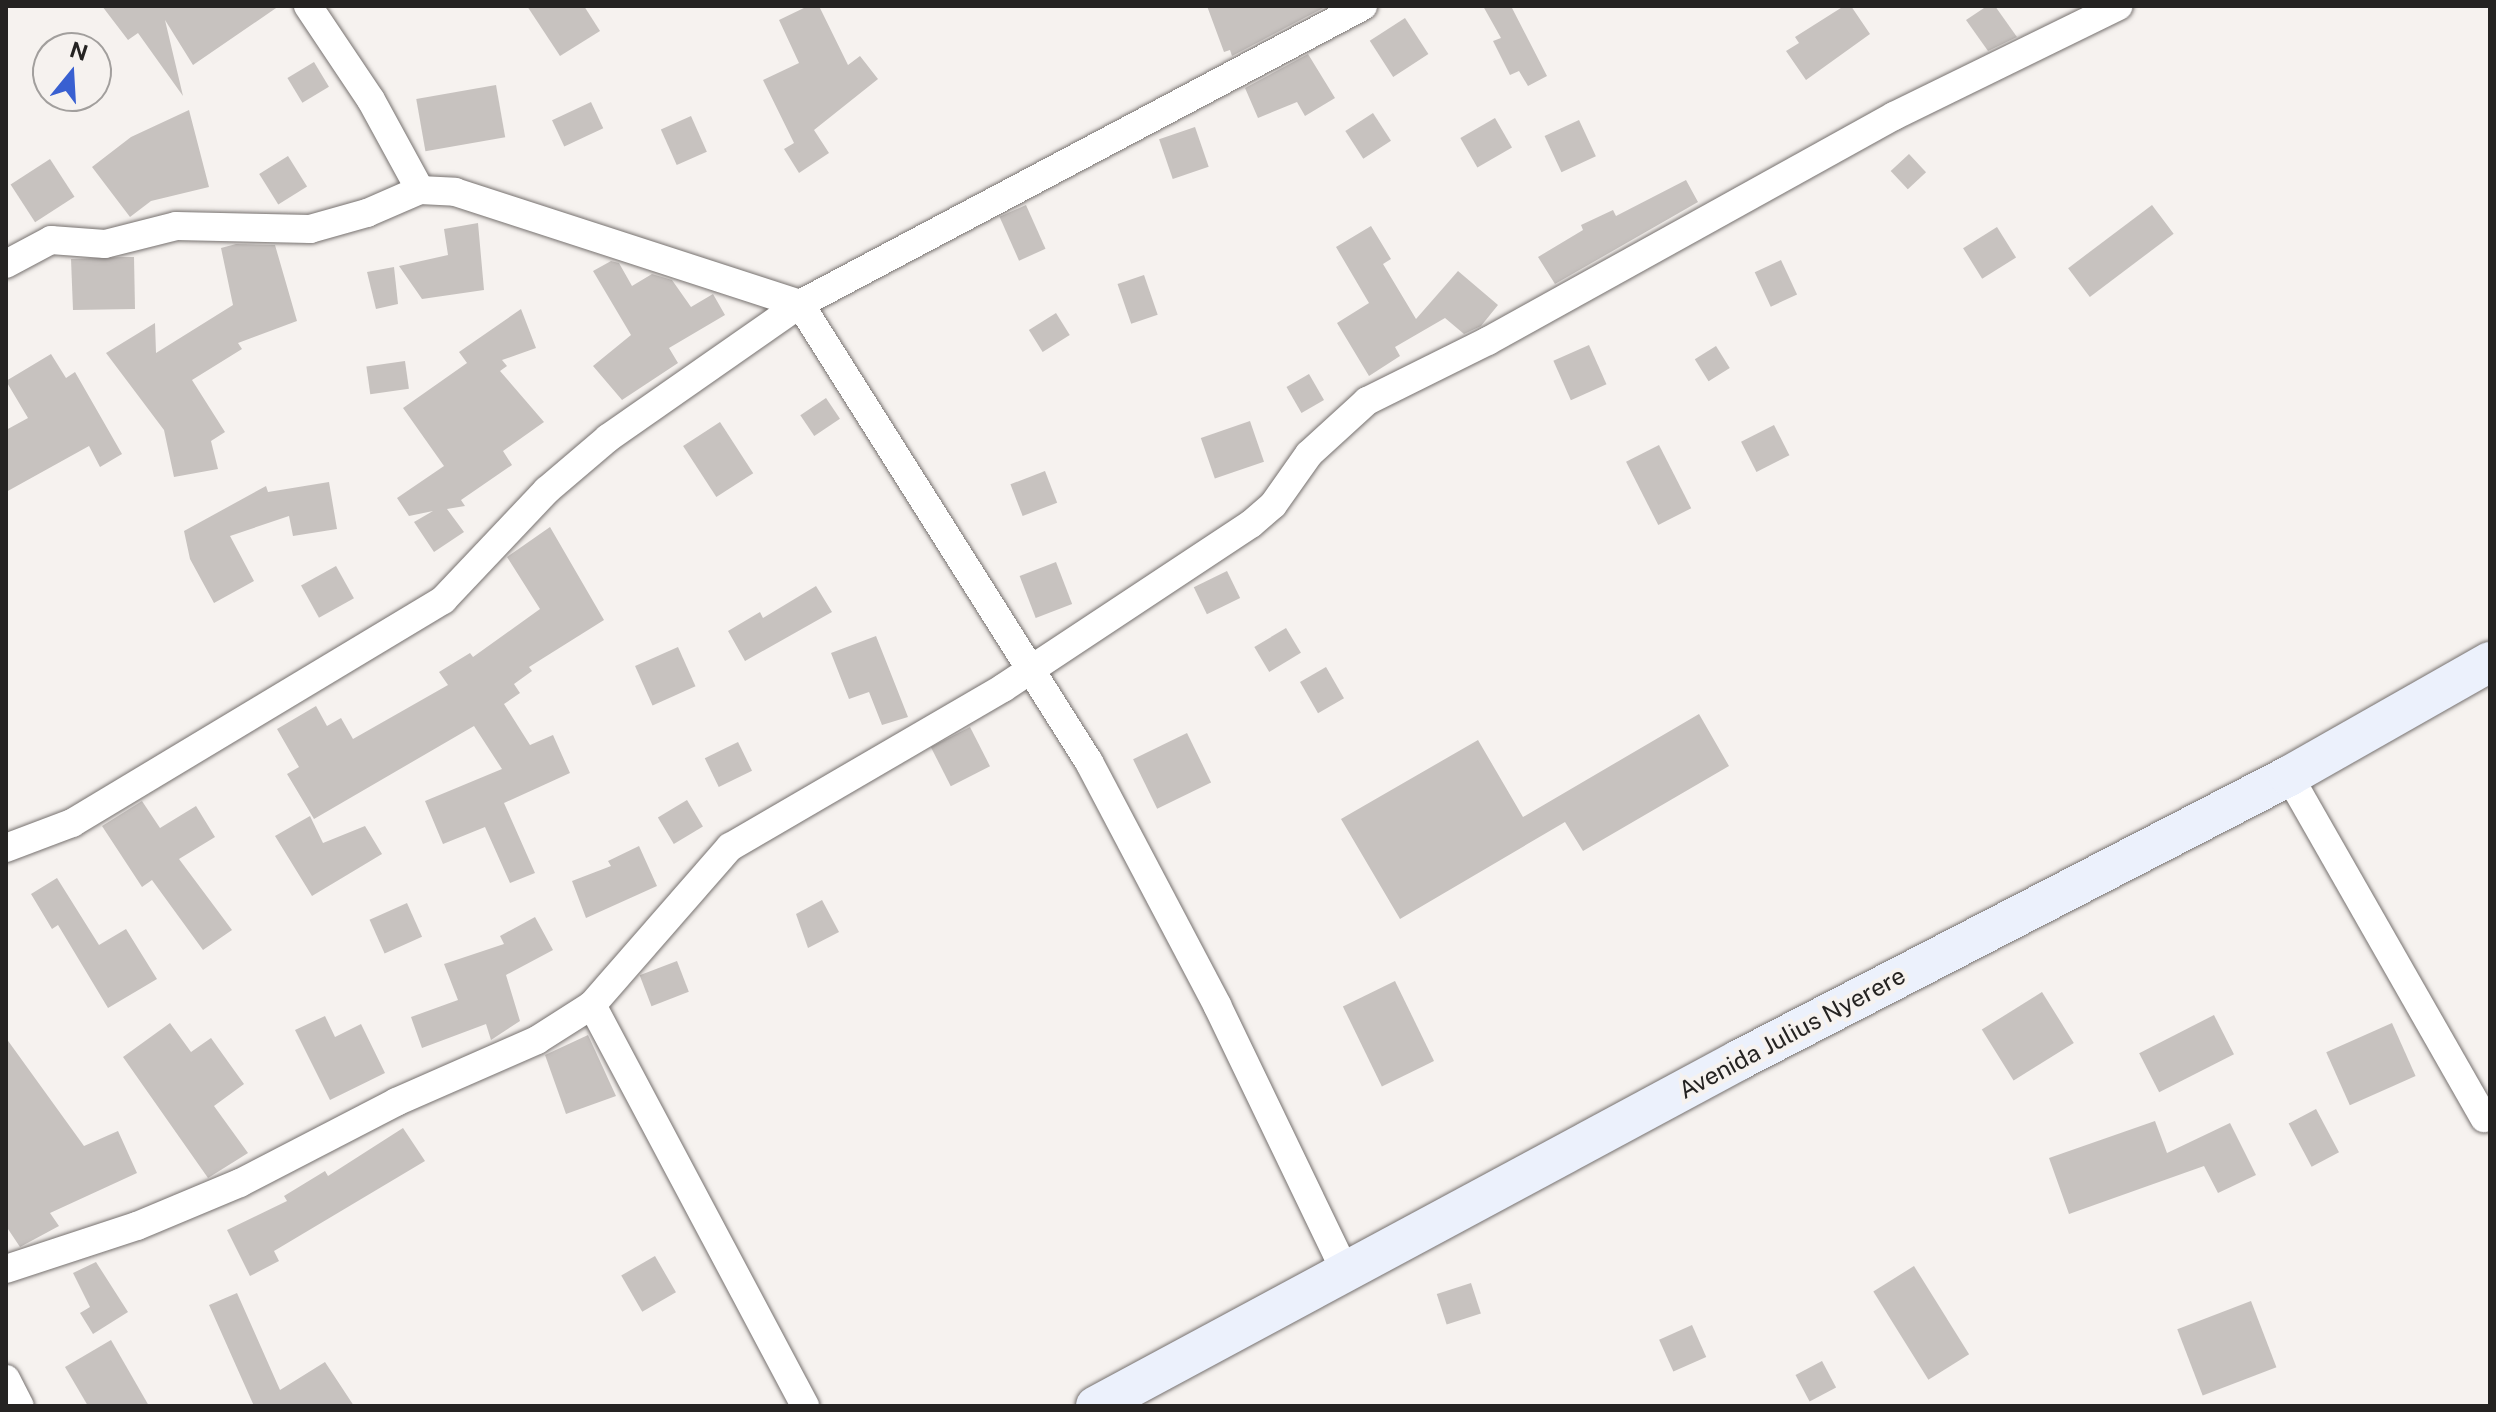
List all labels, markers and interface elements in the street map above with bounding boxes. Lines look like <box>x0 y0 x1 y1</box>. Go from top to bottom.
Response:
north arrow <box>32 32 112 112</box>
text: N <box>67 36 91 66</box>
street label: Avenida Julius Nyerere <box>1674 961 1910 1105</box>

